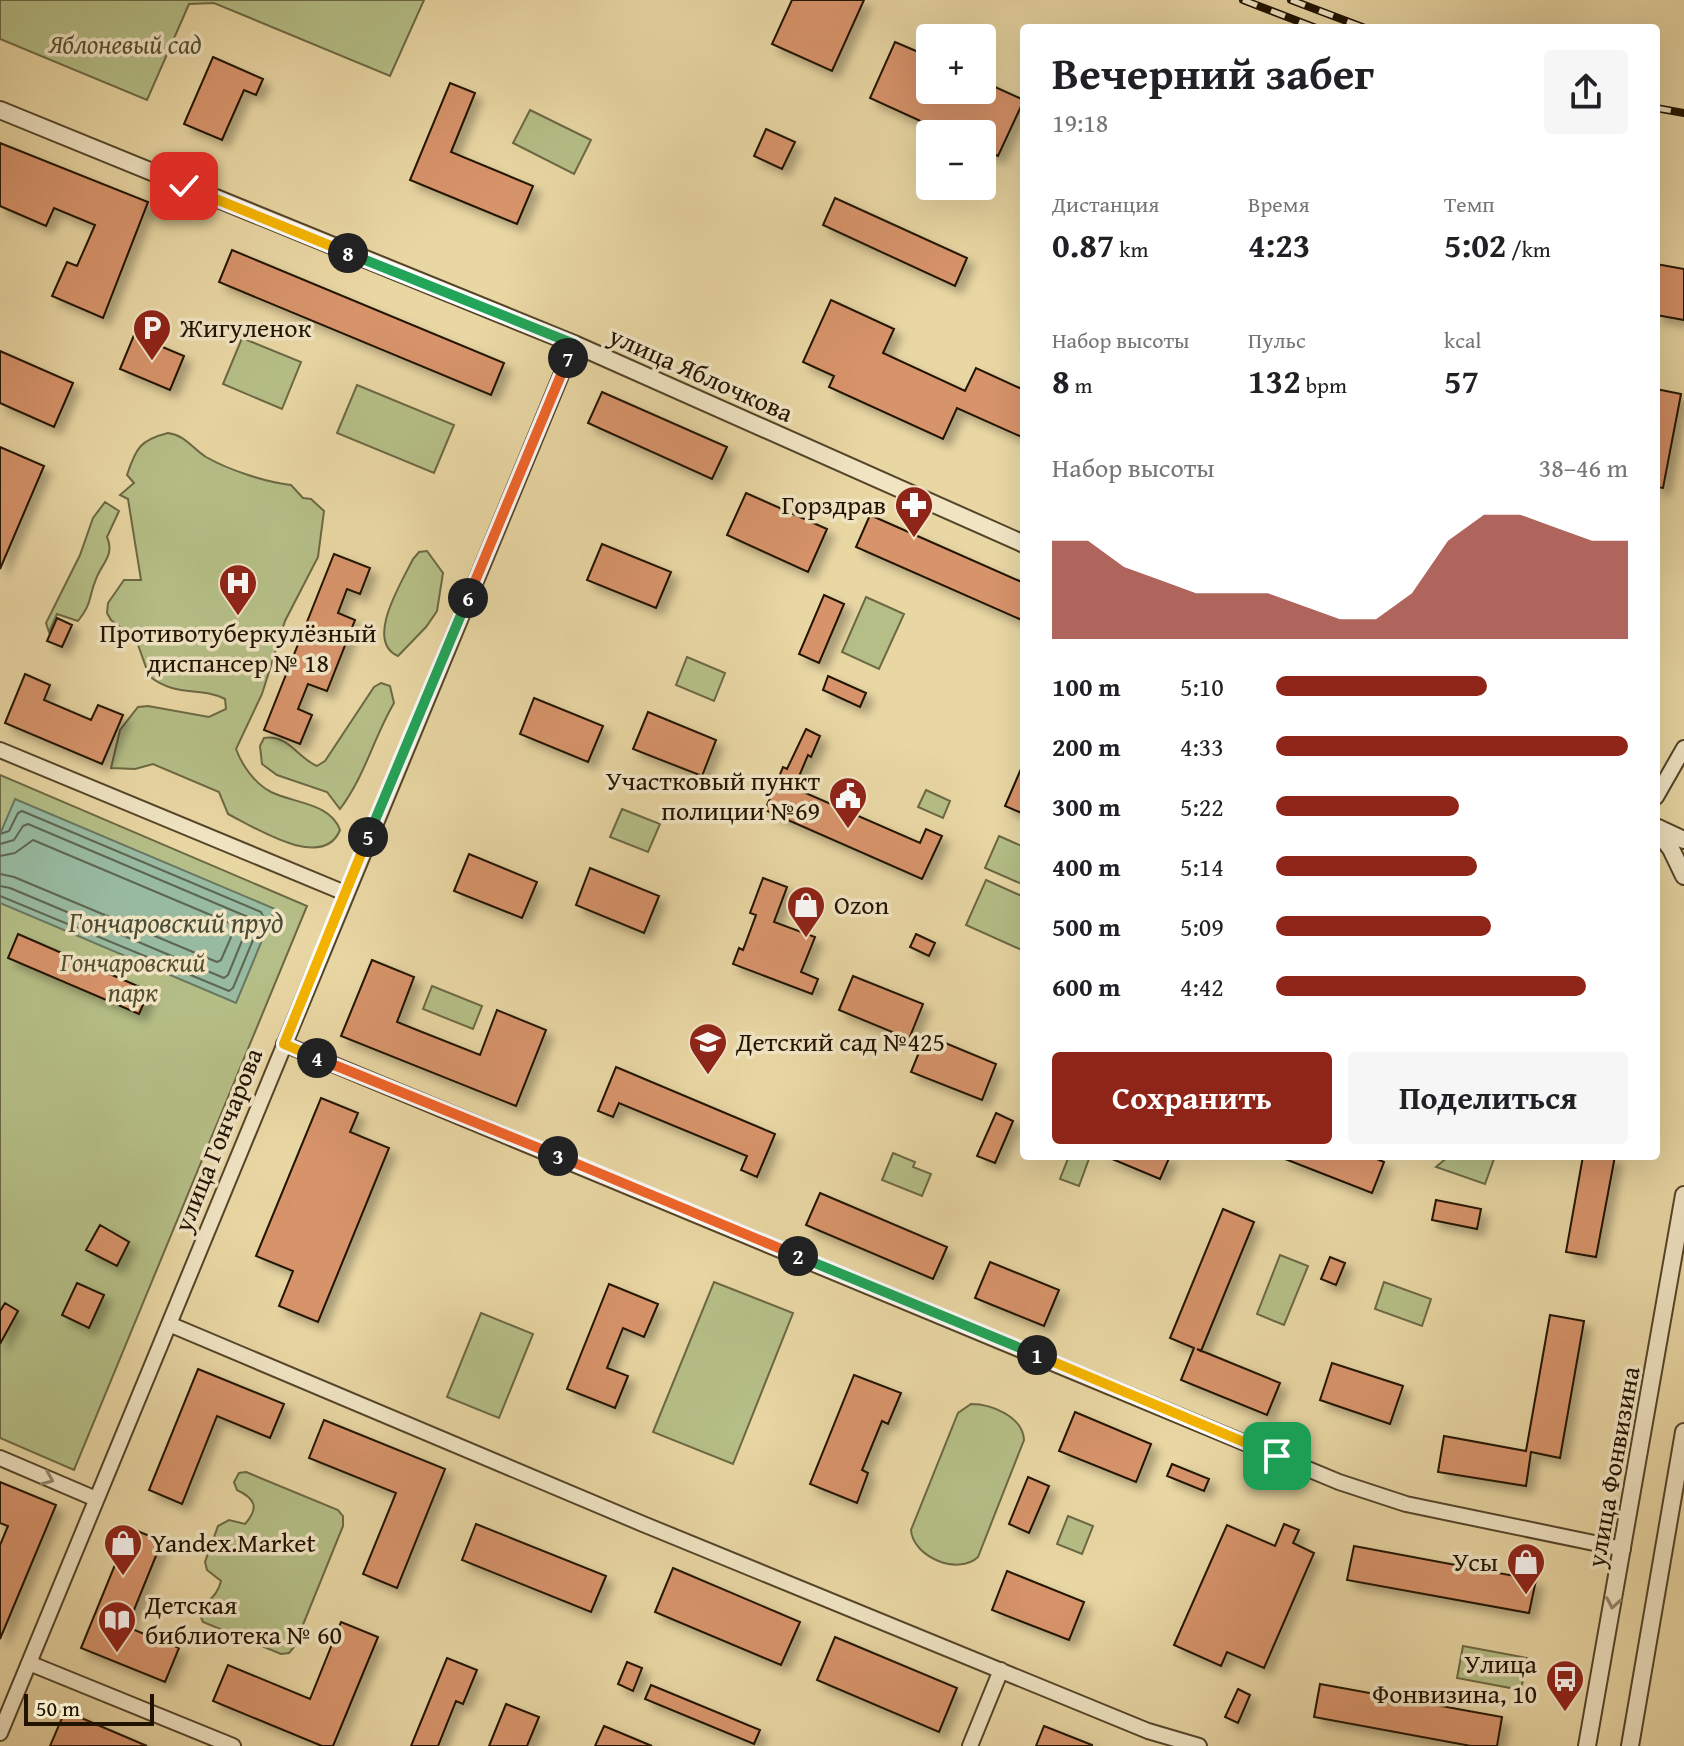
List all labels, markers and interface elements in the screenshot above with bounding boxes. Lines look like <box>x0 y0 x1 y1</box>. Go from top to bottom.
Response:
park label: Яблоневый сад <box>48 24 201 63</box>
map controls <box>916 24 996 200</box>
button: + <box>916 24 996 104</box>
text: Вечерний забег <box>1052 41 1374 105</box>
button: share <box>1544 50 1628 134</box>
text: 19:18 <box>1052 103 1108 142</box>
button: − <box>916 120 996 200</box>
pin <box>150 152 218 220</box>
icon: check <box>162 164 206 208</box>
text: Дистанция <box>1052 188 1160 220</box>
text: Время <box>1248 188 1310 220</box>
text: Темп <box>1444 188 1495 220</box>
text: 0.87 <box>1052 220 1114 269</box>
text: 4:23 <box>1248 220 1310 269</box>
text: 5:02 <box>1444 220 1506 269</box>
pin: 8 <box>328 233 368 273</box>
text: km <box>1114 233 1148 265</box>
text: /km <box>1506 233 1551 265</box>
text: 8 <box>342 237 354 269</box>
parking icon: Жигуленок <box>131 307 173 362</box>
place label: Жигуленок <box>179 308 312 347</box>
street label: улица Яблочкова <box>602 315 800 432</box>
text: Набор высоты <box>1052 324 1189 356</box>
text: Пульс <box>1248 324 1306 356</box>
text: kcal <box>1444 324 1482 356</box>
pin: 7 <box>548 338 588 378</box>
text: 7 <box>562 342 574 374</box>
text: 8 <box>1052 356 1070 405</box>
text: 132 <box>1248 356 1301 405</box>
text: 57 <box>1444 356 1479 405</box>
text: m <box>1070 369 1092 401</box>
text: bpm <box>1301 369 1347 401</box>
text: Набор высоты <box>1052 448 1214 487</box>
text: 38–46 m <box>1539 448 1628 487</box>
pharmacy icon: Горздрав <box>893 484 935 539</box>
place label: Горздрав <box>782 485 886 524</box>
hospital icon: Противотуберкулёзный диспансер № 18 <box>217 562 259 617</box>
pin: 6 <box>448 578 488 618</box>
text: 6 <box>462 582 474 614</box>
place label: Противотуберкулёзный диспансер № 18 <box>100 613 376 682</box>
text: 100 m <box>1052 667 1120 706</box>
text: 5:10 <box>1180 667 1224 706</box>
text: 200 m <box>1052 727 1120 766</box>
text: 4:33 <box>1180 727 1224 766</box>
place label: Участковый пункт полиции №69 <box>606 761 820 830</box>
public building icon: Участковый пункт полиции №69 <box>827 775 869 830</box>
text: 300 m <box>1052 787 1120 826</box>
text: 5:22 <box>1180 787 1224 826</box>
pin: 5 <box>348 817 388 857</box>
text: 5 <box>362 821 374 853</box>
text: 400 m <box>1052 847 1120 886</box>
text: 5:14 <box>1180 847 1224 886</box>
shop icon: Ozon <box>785 884 827 939</box>
place label: Ozon <box>834 885 889 924</box>
water label: Гончаровский пруд <box>68 901 283 942</box>
text: 500 m <box>1052 907 1120 946</box>
text: 5:09 <box>1180 907 1224 946</box>
park label: Гончаровский парк <box>59 942 206 1011</box>
text: 600 m <box>1052 967 1120 1006</box>
text: 4:42 <box>1180 967 1224 1006</box>
school or university icon: Детский сад №425 <box>687 1021 729 1076</box>
place label: Детский сад №425 <box>735 1022 945 1061</box>
pin: 4 <box>297 1038 337 1078</box>
street label: улица Гончарова <box>162 1041 272 1239</box>
text: 4 <box>311 1042 323 1074</box>
button: Сохранить <box>1052 1052 1332 1144</box>
button: Поделиться <box>1348 1052 1628 1144</box>
pin: 3 <box>538 1136 578 1176</box>
text: 3 <box>552 1140 564 1172</box>
pin: 2 <box>778 1236 818 1276</box>
text: 2 <box>792 1240 804 1272</box>
pin: 1 <box>1017 1335 1057 1375</box>
text: 1 <box>1031 1339 1043 1371</box>
street label: улица Фонвизина <box>1575 1363 1649 1571</box>
pin <box>1243 1422 1311 1490</box>
icon: arrive <box>1255 1434 1299 1478</box>
one-way arrow <box>40 1469 54 1485</box>
shop icon: Yandex.Market <box>102 1522 144 1577</box>
place label: Yandex.Market <box>151 1523 316 1562</box>
shop icon: Усы <box>1505 1541 1547 1596</box>
place label: Усы <box>1452 1542 1498 1581</box>
place label: Детская библиотека № 60 <box>144 1585 342 1654</box>
one-way arrow <box>1606 1597 1623 1610</box>
library icon: Детская библиотека № 60 <box>96 1599 138 1654</box>
place label: Улица Фонвизина, 10 <box>1372 1644 1538 1713</box>
bus stop icon: Улица Фонвизина, 10 <box>1544 1658 1586 1713</box>
scale bar <box>24 1690 154 1726</box>
text: 50 m <box>36 1692 80 1724</box>

